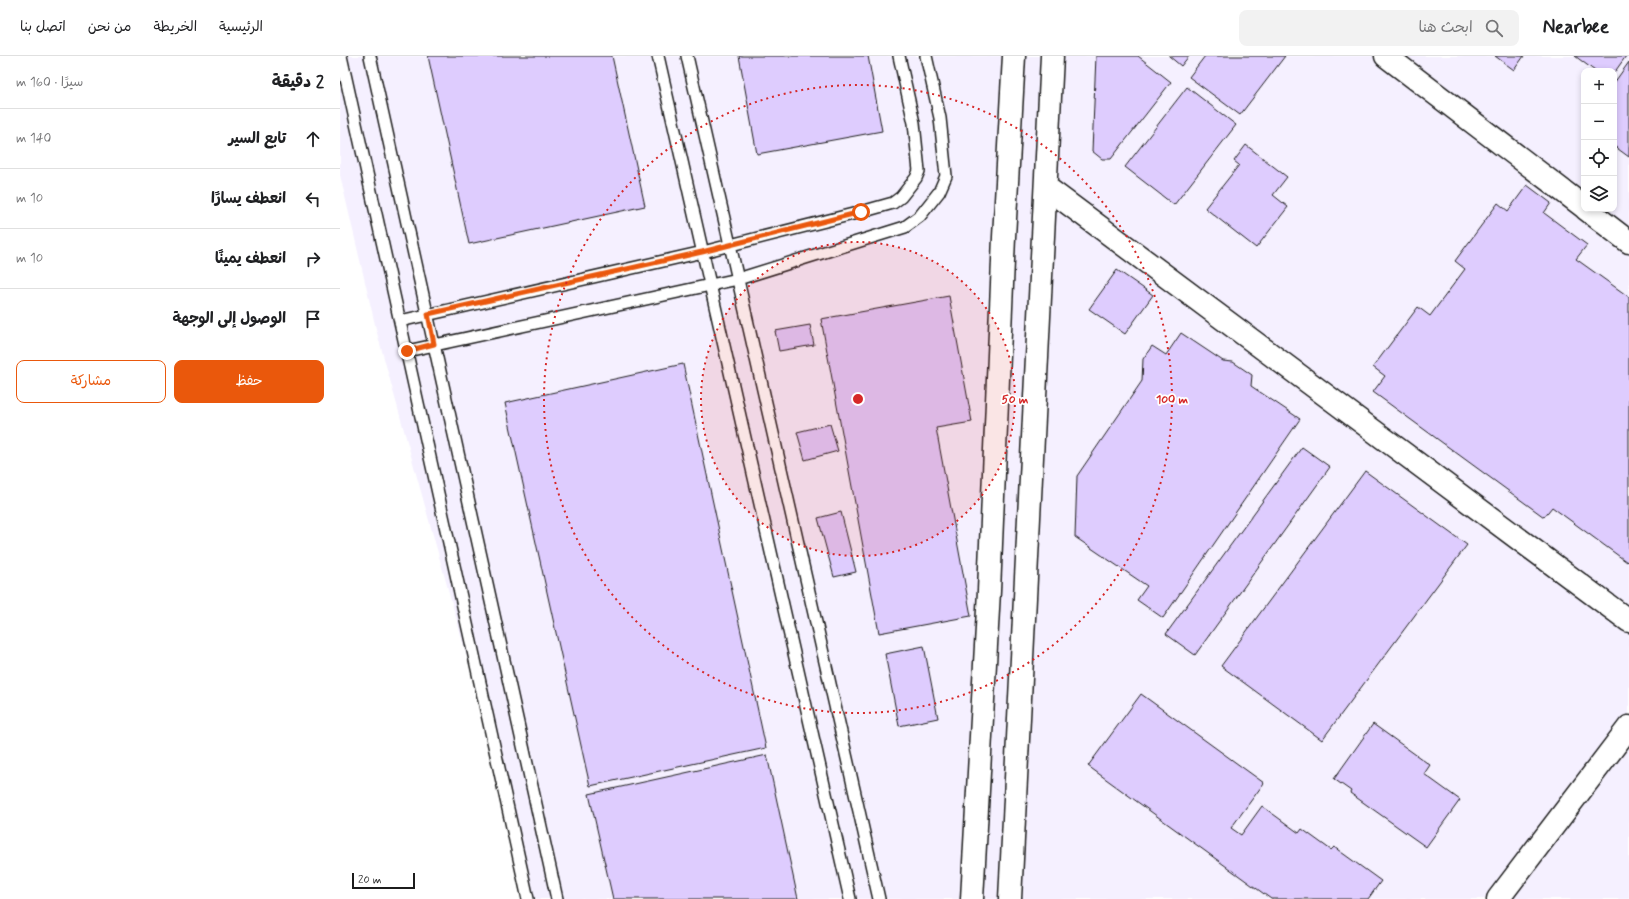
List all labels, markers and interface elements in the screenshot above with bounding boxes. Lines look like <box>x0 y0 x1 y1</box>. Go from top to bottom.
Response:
search box <box>1239 10 1519 46</box>
text: Nearbee <box>1543 15 1609 40</box>
icon: search <box>1483 17 1505 39</box>
text: اتصل بنا <box>20 18 66 36</box>
text: من نحن <box>88 18 131 36</box>
text: الخريطة <box>153 18 197 36</box>
text: الرئيسية <box>219 18 263 36</box>
text: ابحث هنا <box>1418 18 1473 38</box>
map controls <box>1581 68 1617 212</box>
button: + <box>1581 68 1617 104</box>
text: 2 دقيقة <box>272 71 324 93</box>
text: سيرًا · 160 m <box>16 74 83 91</box>
button: − <box>1581 104 1617 140</box>
icon: ahead <box>302 128 324 150</box>
text: تابع السير <box>228 129 286 149</box>
text: 140 m <box>16 130 51 147</box>
button: locate <box>1581 140 1617 176</box>
button: layers <box>1581 176 1617 212</box>
icon: left <box>302 188 324 210</box>
text: انعطف يسارًا <box>211 189 286 209</box>
text: 10 m <box>16 190 43 207</box>
route start <box>852 203 870 221</box>
icon: right <box>302 248 324 270</box>
text: انعطف يمينًا <box>215 249 286 269</box>
text: 10 m <box>16 250 43 267</box>
icon: arrive <box>302 308 324 330</box>
text: الوصول إلى الوجهة <box>172 309 286 329</box>
route end <box>398 342 416 360</box>
button: مشاركة <box>16 360 166 403</box>
button: حفظ <box>174 360 324 403</box>
centre of rings <box>851 392 865 406</box>
text: 50 m <box>1002 392 1029 408</box>
text: 100 m <box>1156 392 1189 408</box>
scale bar <box>352 871 415 890</box>
text: 20 m <box>358 873 381 887</box>

